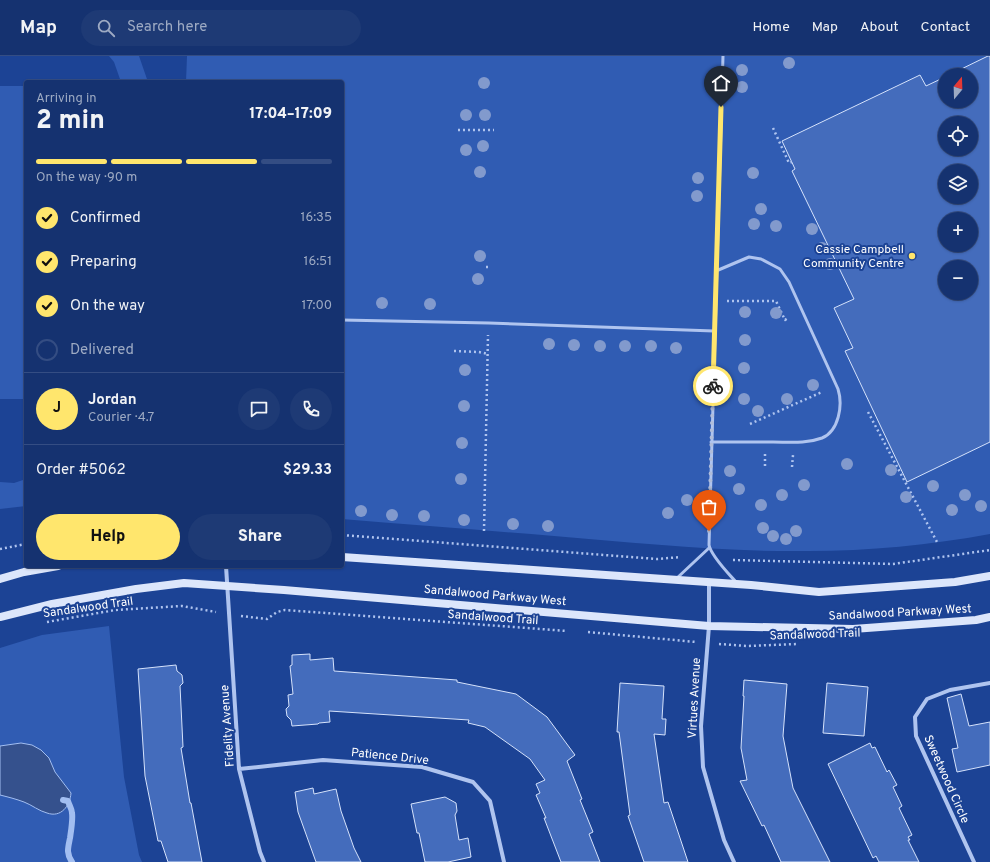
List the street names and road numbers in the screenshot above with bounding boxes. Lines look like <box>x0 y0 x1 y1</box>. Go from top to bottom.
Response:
street label: Sandalwood Parkway West <box>423 582 567 610</box>
street label: Sandalwood Trail <box>42 594 134 622</box>
street label: Sandalwood Parkway West <box>828 601 972 625</box>
street label: Sandalwood Trail <box>447 607 539 629</box>
street label: Sandalwood Trail <box>769 625 861 645</box>
street label: Virtues Avenue <box>685 657 705 739</box>
street label: Fidelity Avenue <box>217 684 239 768</box>
street label: Sweetwood Circle <box>919 733 973 826</box>
street label: Patience Drive <box>350 745 430 769</box>

